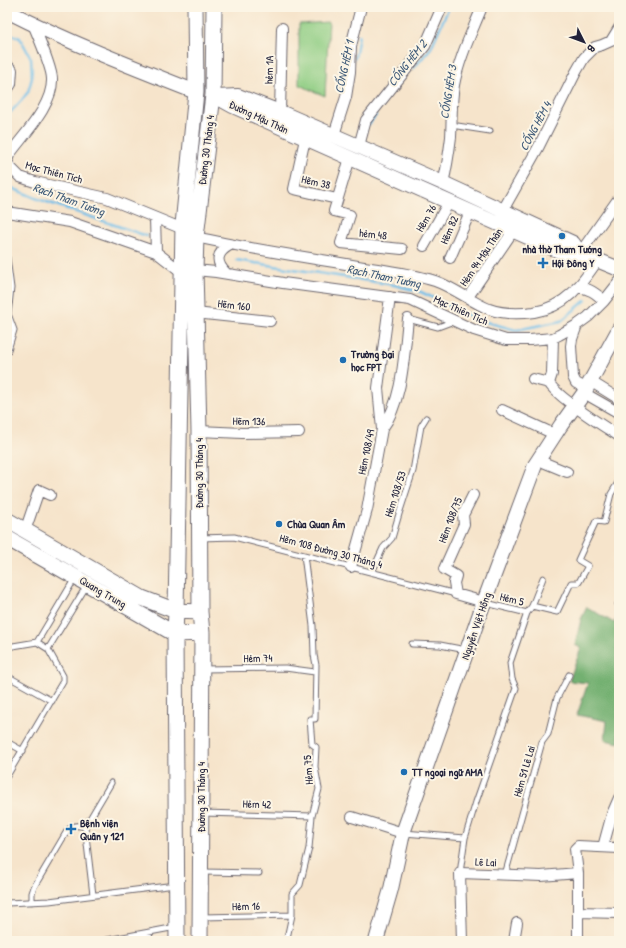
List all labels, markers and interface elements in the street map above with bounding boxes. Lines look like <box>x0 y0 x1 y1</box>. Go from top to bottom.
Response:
north arrow <box>564 22 604 62</box>
water label: CỐNG HẺM 2 <box>383 35 431 90</box>
water label: CỐNG HẺM 1 <box>330 38 358 95</box>
text: B <box>584 42 598 56</box>
street label: hẻm 1A <box>262 55 277 84</box>
water label: CỐNG HẺM 3 <box>435 62 461 120</box>
street label: Đường Mậu Thân <box>227 97 291 137</box>
water label: CỐNG HẺM 4 <box>515 97 556 154</box>
street label: Đường 30 Tháng 4 <box>195 114 217 186</box>
street label: Mạc Thiên Tích <box>24 158 84 186</box>
street label: Hẽm 38 <box>300 172 332 192</box>
water label: Rạch Tham Tướng <box>31 178 108 220</box>
street label: Hẽm 76 <box>413 201 440 234</box>
street label: Hẽm 82 <box>437 214 461 246</box>
street label: Hẻm 94 Mậu Thân <box>456 225 506 289</box>
street label: hẻm 48 <box>358 226 388 242</box>
marker: nhà thờ Tham Tướng <box>557 231 567 241</box>
place label: nhà thờ Tham Tướng <box>522 242 602 257</box>
place label: Hội Đông Y <box>552 256 594 271</box>
marker: Hội Đông Y <box>537 257 549 269</box>
water label: Rạch Tham Tướng <box>346 260 423 292</box>
street label: Mạc Thiên Tích <box>432 292 491 328</box>
street label: Hẽm 160 <box>217 296 251 314</box>
place label: Trường Đại học FPT <box>350 347 394 374</box>
marker: Trường Đại học FPT <box>338 355 348 365</box>
street label: Hẽm 136 <box>232 414 266 428</box>
street label: Hẽm 108/49 <box>354 428 378 476</box>
street label: Đường 30 Tháng 4 <box>192 438 206 508</box>
street label: Hẻm 108/53 <box>381 469 409 519</box>
street label: Hẽm 108/75 <box>435 495 465 545</box>
place label: Chùa Quan Âm <box>287 517 346 531</box>
marker: Chùa Quan Âm <box>274 519 284 529</box>
street label: Hẽm 108 Đường 30 Tháng 4 <box>278 531 384 571</box>
street label: Quang Trung <box>77 573 129 611</box>
street label: Hẻm 5 <box>499 589 526 609</box>
street label: Nguyễn Việt Hồng <box>458 590 494 662</box>
street label: Hẻm 74 <box>243 651 273 665</box>
street label: Hẻm 51 Lê Lai <box>510 744 538 798</box>
street label: Hẻm 75 <box>300 754 316 785</box>
street label: Đường 30 Tháng 4 <box>194 762 208 832</box>
place label: TT ngoại ngữ AMA <box>411 765 483 780</box>
marker: TT ngoại ngữ AMA <box>399 767 409 777</box>
street label: Hẻm 42 <box>242 797 272 811</box>
place label: Bệnh viện Quân y 121 <box>80 816 124 844</box>
marker: Bệnh viện Quân y 121 <box>65 823 77 835</box>
street label: Lê Lai <box>475 855 497 869</box>
street label: Hẻm 16 <box>232 899 261 913</box>

